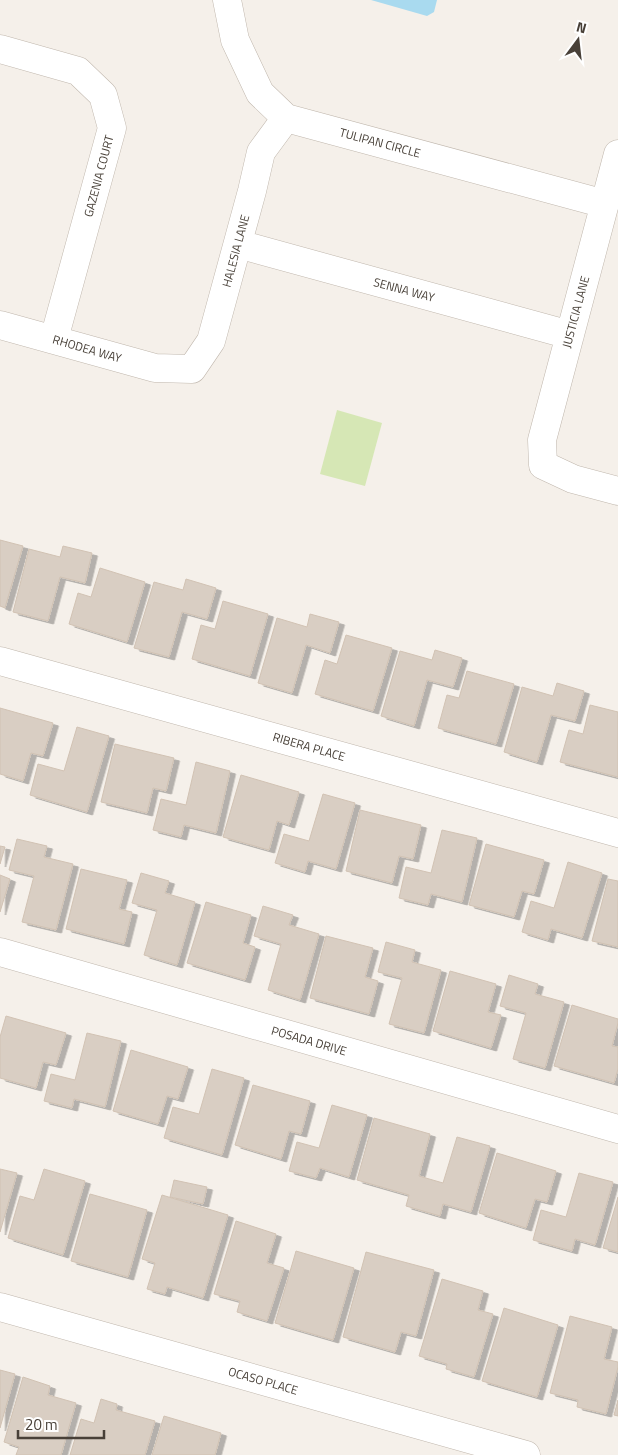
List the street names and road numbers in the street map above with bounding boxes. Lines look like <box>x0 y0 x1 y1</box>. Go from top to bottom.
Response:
street label: TULIPAN CIRCLE <box>337 123 423 163</box>
street label: GAZENIA COURT <box>78 132 119 219</box>
street label: HALESIA LANE <box>217 212 254 289</box>
street label: SENNA WAY <box>371 272 437 307</box>
street label: JUSTICIA LANE <box>557 273 594 350</box>
street label: RHODEA WAY <box>50 330 124 368</box>
street label: RIBERA PLACE <box>271 727 348 766</box>
street label: POSADA DRIVE <box>269 1021 349 1060</box>
street label: OCASO PLACE <box>226 1362 301 1400</box>

